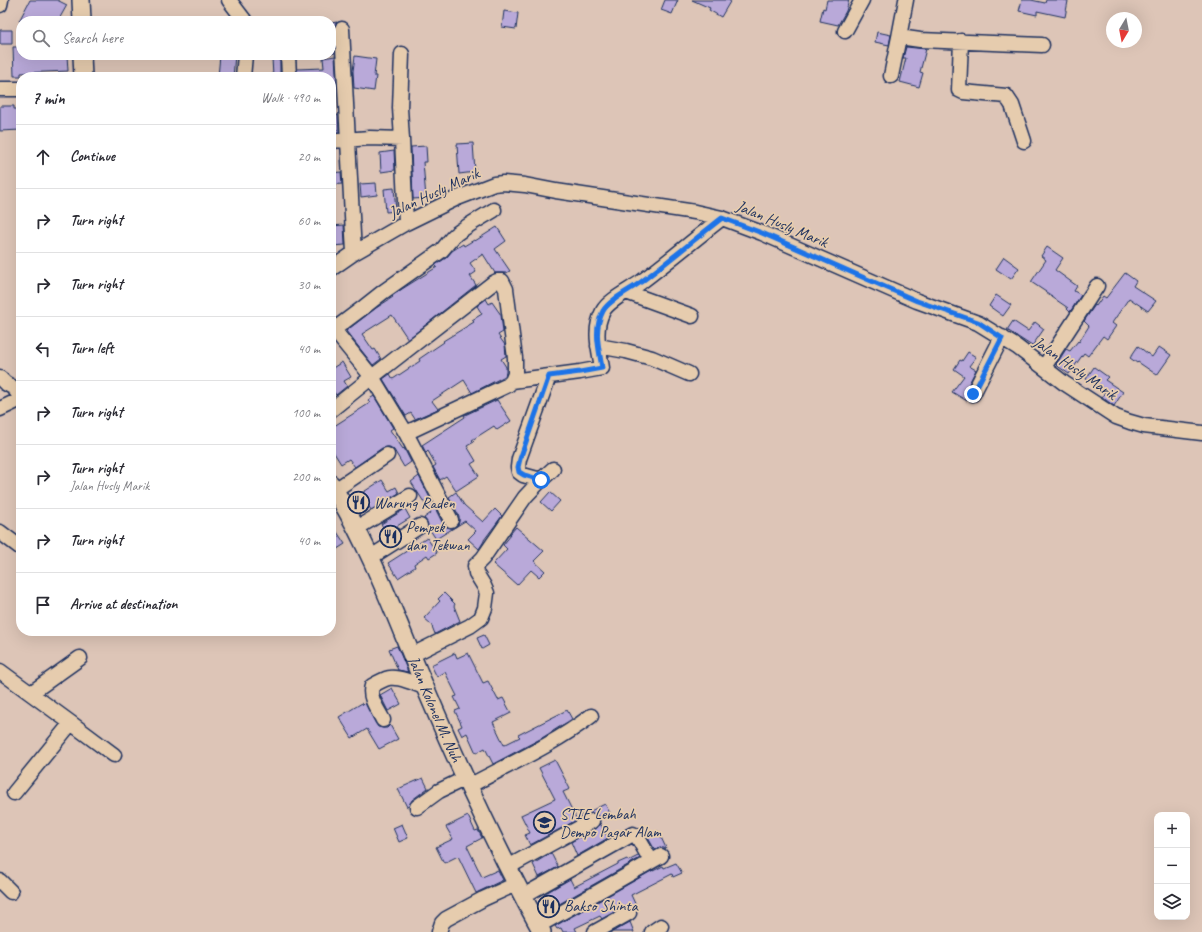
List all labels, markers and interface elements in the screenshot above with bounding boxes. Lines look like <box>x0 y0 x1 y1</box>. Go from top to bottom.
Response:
north arrow <box>1106 12 1142 48</box>
search box <box>16 16 336 60</box>
icon: search <box>30 27 52 49</box>
text: Search here <box>62 29 123 48</box>
text: 7 min <box>32 88 65 109</box>
text: Walk · 490 m <box>261 90 320 106</box>
icon: ahead <box>32 146 54 168</box>
text: Continue <box>70 147 115 166</box>
text: 20 m <box>298 149 320 165</box>
street label: Jalan Husly Marik <box>385 163 483 223</box>
street label: Jalan Husly Marik <box>732 195 832 253</box>
icon: right <box>32 210 54 232</box>
text: Turn right <box>70 211 123 230</box>
text: 60 m <box>298 213 320 229</box>
icon: right <box>32 274 54 296</box>
text: Turn right <box>70 275 123 294</box>
text: 30 m <box>298 277 320 293</box>
street label: Jalan Husly Marik <box>1029 331 1122 405</box>
icon: left <box>32 338 54 360</box>
text: Turn left <box>70 339 113 358</box>
text: 40 m <box>298 341 320 357</box>
route end <box>964 385 982 403</box>
icon: right <box>32 402 54 424</box>
text: Turn right <box>70 403 123 422</box>
text: 100 m <box>292 405 320 421</box>
text: Turn right <box>70 459 123 478</box>
icon: right <box>32 466 54 488</box>
text: 200 m <box>292 469 320 485</box>
route start <box>532 471 550 489</box>
text: Jalan Husly Marik <box>70 478 149 494</box>
restaurant icon: Warung Raden <box>346 490 372 516</box>
place label: Warung Raden <box>374 493 455 513</box>
place label: Pempek dan Tekwan <box>406 517 471 555</box>
restaurant icon: Pempek dan Tekwan <box>378 523 404 549</box>
icon: right <box>32 530 54 552</box>
text: Turn right <box>70 531 123 550</box>
text: 40 m <box>298 533 320 549</box>
icon: arrive <box>32 594 54 616</box>
text: Arrive at destination <box>70 595 177 614</box>
street label: Jalan Kolonel M. Nuh <box>403 652 467 767</box>
place label: STIE Lembah Dempo Pagar Alam <box>560 804 662 842</box>
school or university icon: STIE Lembah Dempo Pagar Alam <box>532 810 558 836</box>
map controls <box>1154 812 1190 920</box>
button: + <box>1154 812 1190 848</box>
button: − <box>1154 848 1190 884</box>
button: layers <box>1154 884 1190 920</box>
restaurant icon: Bakso Shinta <box>536 893 562 919</box>
place label: Bakso Shinta <box>564 896 639 916</box>

